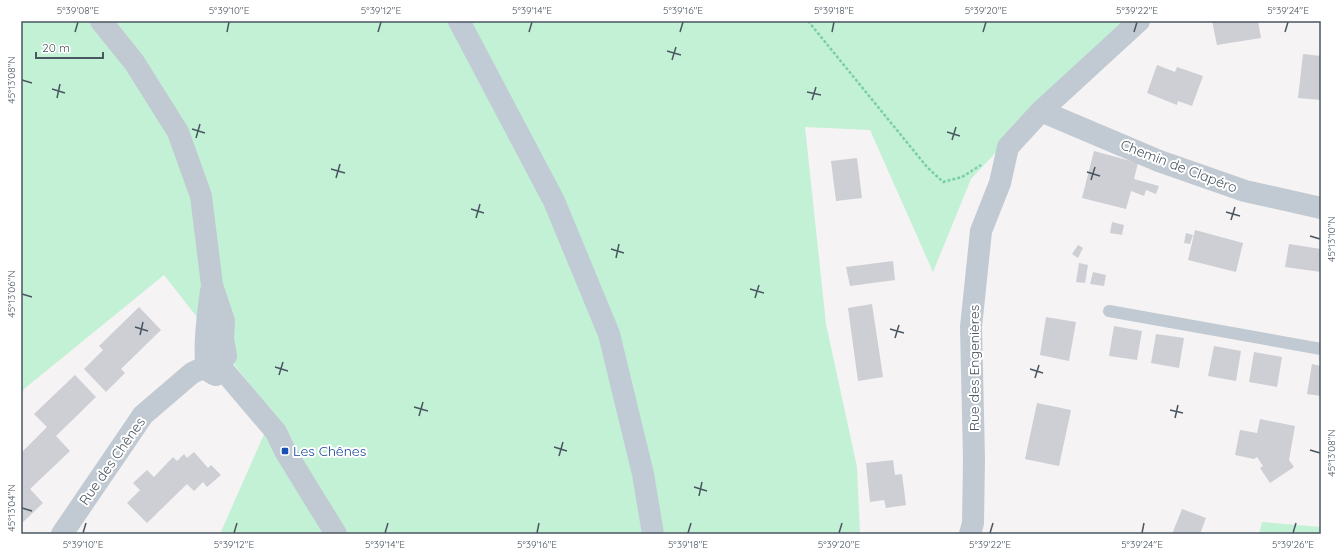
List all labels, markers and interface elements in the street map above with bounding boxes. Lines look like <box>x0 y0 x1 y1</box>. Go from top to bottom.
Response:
text: 5°39'08"E <box>57 4 100 17</box>
text: 5°39'10"E <box>209 4 250 17</box>
text: 5°39'12"E <box>361 4 401 17</box>
text: 5°39'14"E <box>512 4 552 17</box>
text: 5°39'16"E <box>663 4 703 17</box>
text: 5°39'18"E <box>814 4 854 17</box>
text: 5°39'20"E <box>965 4 1008 17</box>
text: 5°39'22"E <box>1116 4 1158 17</box>
text: 5°39'24"E <box>1267 4 1309 17</box>
scale bar <box>36 34 103 60</box>
text: 20 m <box>42 40 70 55</box>
text: 45°13'08"N <box>5 56 18 104</box>
street label: Chemin de Clapéro <box>1118 135 1240 197</box>
text: 45°13'10"N <box>1325 216 1338 262</box>
text: 45°13'06"N <box>5 270 18 318</box>
street label: Rue des Engenières <box>965 305 983 431</box>
street label: Rue des Chênes <box>75 414 149 508</box>
text: 45°13'08"N <box>1325 429 1338 477</box>
place label: Les Chênes <box>293 442 366 460</box>
marker: Les Chênes <box>280 446 290 456</box>
text: 45°13'04"N <box>5 484 18 532</box>
text: 5°39'10"E <box>63 538 104 551</box>
text: 5°39'12"E <box>214 538 254 551</box>
text: 5°39'14"E <box>365 538 405 551</box>
text: 5°39'16"E <box>517 538 557 551</box>
text: 5°39'18"E <box>668 538 708 551</box>
text: 5°39'20"E <box>818 538 861 551</box>
text: 5°39'22"E <box>969 538 1011 551</box>
text: 5°39'24"E <box>1121 538 1163 551</box>
text: 5°39'26"E <box>1272 538 1314 551</box>

